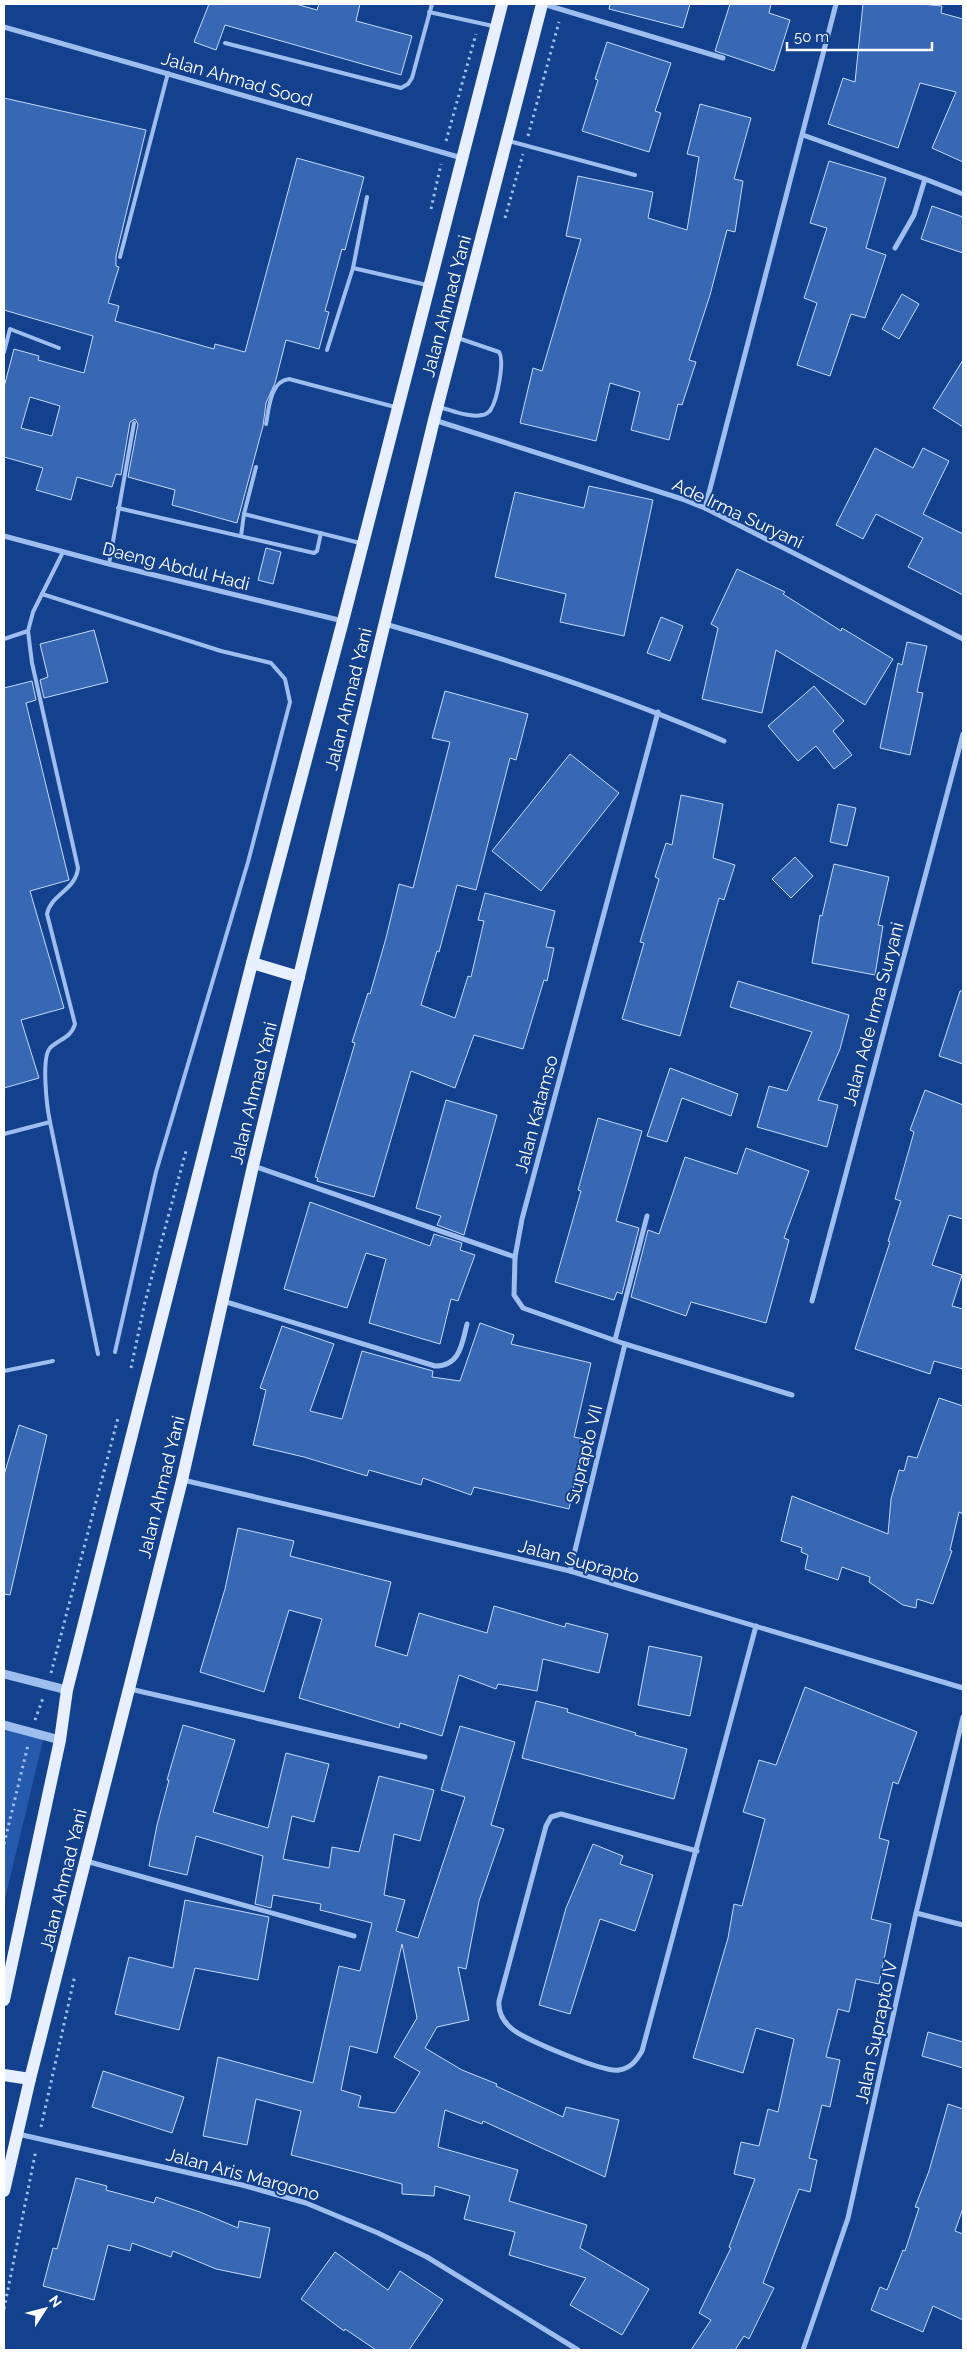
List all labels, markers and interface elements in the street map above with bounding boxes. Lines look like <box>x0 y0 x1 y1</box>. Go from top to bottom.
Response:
scale bar <box>787 20 932 52</box>
text: 50 m <box>794 28 829 46</box>
street label: Jalan Ahmad Sood <box>159 47 315 111</box>
street label: Jalan Ahmad Yani <box>417 233 475 379</box>
street label: Ade Irma Suryani <box>669 474 807 552</box>
street label: Daeng Abdul Hadi <box>100 538 252 594</box>
street label: Jalan Ahmad Yani <box>320 626 376 772</box>
street label: Jalan Ade Irma Suryani <box>838 920 908 1108</box>
street label: Jalan Ahmad Yani <box>225 1020 281 1166</box>
street label: Jalan Katamso <box>510 1052 562 1175</box>
street label: Suprapto VII <box>562 1402 606 1506</box>
street label: Jalan Ahmad Yani <box>133 1414 189 1560</box>
street label: Jalan Suprapto <box>516 1535 642 1587</box>
street label: Jalan Ahmad Yani <box>35 1807 91 1953</box>
street label: Jalan Suprapto IV <box>851 1959 901 2105</box>
street label: Jalan Aris Margono <box>164 2143 322 2205</box>
north arrow <box>20 2284 70 2334</box>
text: N <box>46 2292 65 2310</box>

